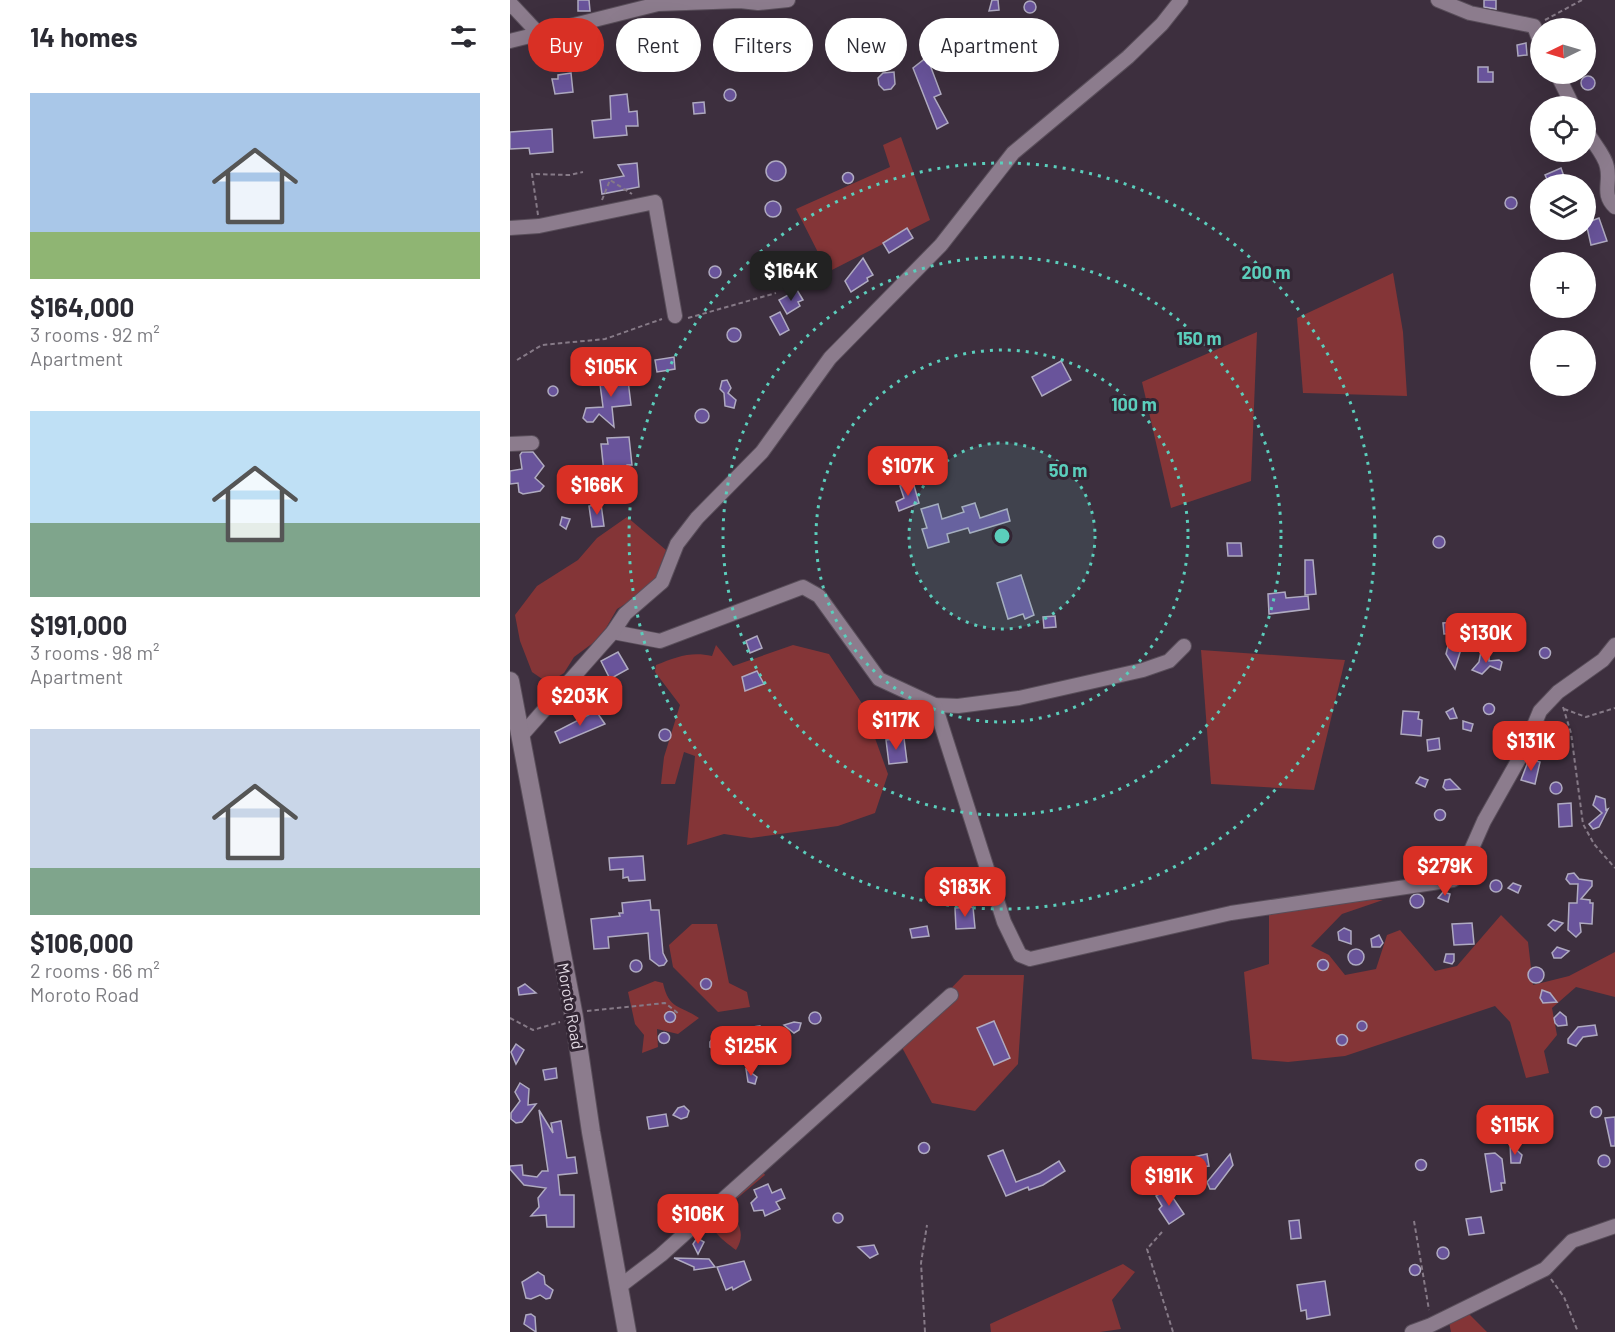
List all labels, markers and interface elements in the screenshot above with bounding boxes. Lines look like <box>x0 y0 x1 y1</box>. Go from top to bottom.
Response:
chip: Buy <box>528 18 604 72</box>
chip: Rent <box>616 18 701 72</box>
chip: Filters <box>713 18 813 72</box>
chip: New <box>825 18 907 72</box>
chip: Apartment <box>919 18 1059 72</box>
north arrow <box>1530 18 1596 84</box>
map controls <box>1530 18 1596 396</box>
icon: filters <box>447 20 480 53</box>
text: 14 homes <box>30 21 137 52</box>
button: locate <box>1530 96 1596 162</box>
icon: home <box>201 132 309 240</box>
button: layers <box>1530 174 1596 240</box>
pin: $164K <box>749 251 833 302</box>
button: + <box>1530 252 1596 318</box>
text: $164K <box>764 258 818 282</box>
text: 200 m <box>1241 261 1291 283</box>
text: $164,000 <box>30 291 134 322</box>
text: 3 rooms · 92 m² <box>30 322 160 346</box>
text: 150 m <box>1177 327 1221 349</box>
button: − <box>1530 330 1596 396</box>
text: Apartment <box>30 346 123 370</box>
pin: $105K <box>569 347 653 398</box>
text: $105K <box>584 354 638 378</box>
text: 100 m <box>1111 393 1157 415</box>
pin: $107K <box>866 446 950 497</box>
icon: home <box>201 450 309 558</box>
text: $107K <box>882 453 934 477</box>
text: 50 m <box>1049 459 1087 481</box>
pin: $166K <box>555 465 639 516</box>
text: $166K <box>571 472 623 496</box>
centre of rings <box>992 526 1012 546</box>
text: $191,000 <box>30 609 127 640</box>
pin: $130K <box>1444 613 1528 664</box>
text: $130K <box>1459 620 1513 644</box>
text: 3 rooms · 98 m² <box>30 640 160 664</box>
text: Apartment <box>30 664 123 688</box>
pin: $203K <box>538 676 622 727</box>
text: $203K <box>551 683 609 707</box>
pin: $117K <box>854 700 938 751</box>
text: $117K <box>872 707 920 731</box>
pin: $131K <box>1489 721 1573 772</box>
text: $131K <box>1507 728 1555 752</box>
icon: home <box>201 768 309 876</box>
pin: $279K <box>1403 846 1487 897</box>
text: $279K <box>1417 853 1473 877</box>
pin: $183K <box>923 867 1007 918</box>
text: $183K <box>939 874 991 898</box>
text: $106,000 <box>30 927 134 958</box>
text: 2 rooms · 66 m² <box>30 958 160 982</box>
street label: Moroto Road <box>554 961 588 1051</box>
text: Moroto Road <box>30 982 139 1006</box>
pin: $125K <box>709 1026 793 1077</box>
text: $125K <box>724 1033 778 1057</box>
pin: $115K <box>1473 1105 1557 1156</box>
text: $115K <box>1490 1112 1540 1136</box>
pin: $191K <box>1127 1156 1211 1207</box>
text: $191K <box>1145 1163 1193 1187</box>
pin: $106K <box>656 1194 740 1245</box>
text: $106K <box>671 1201 725 1225</box>

